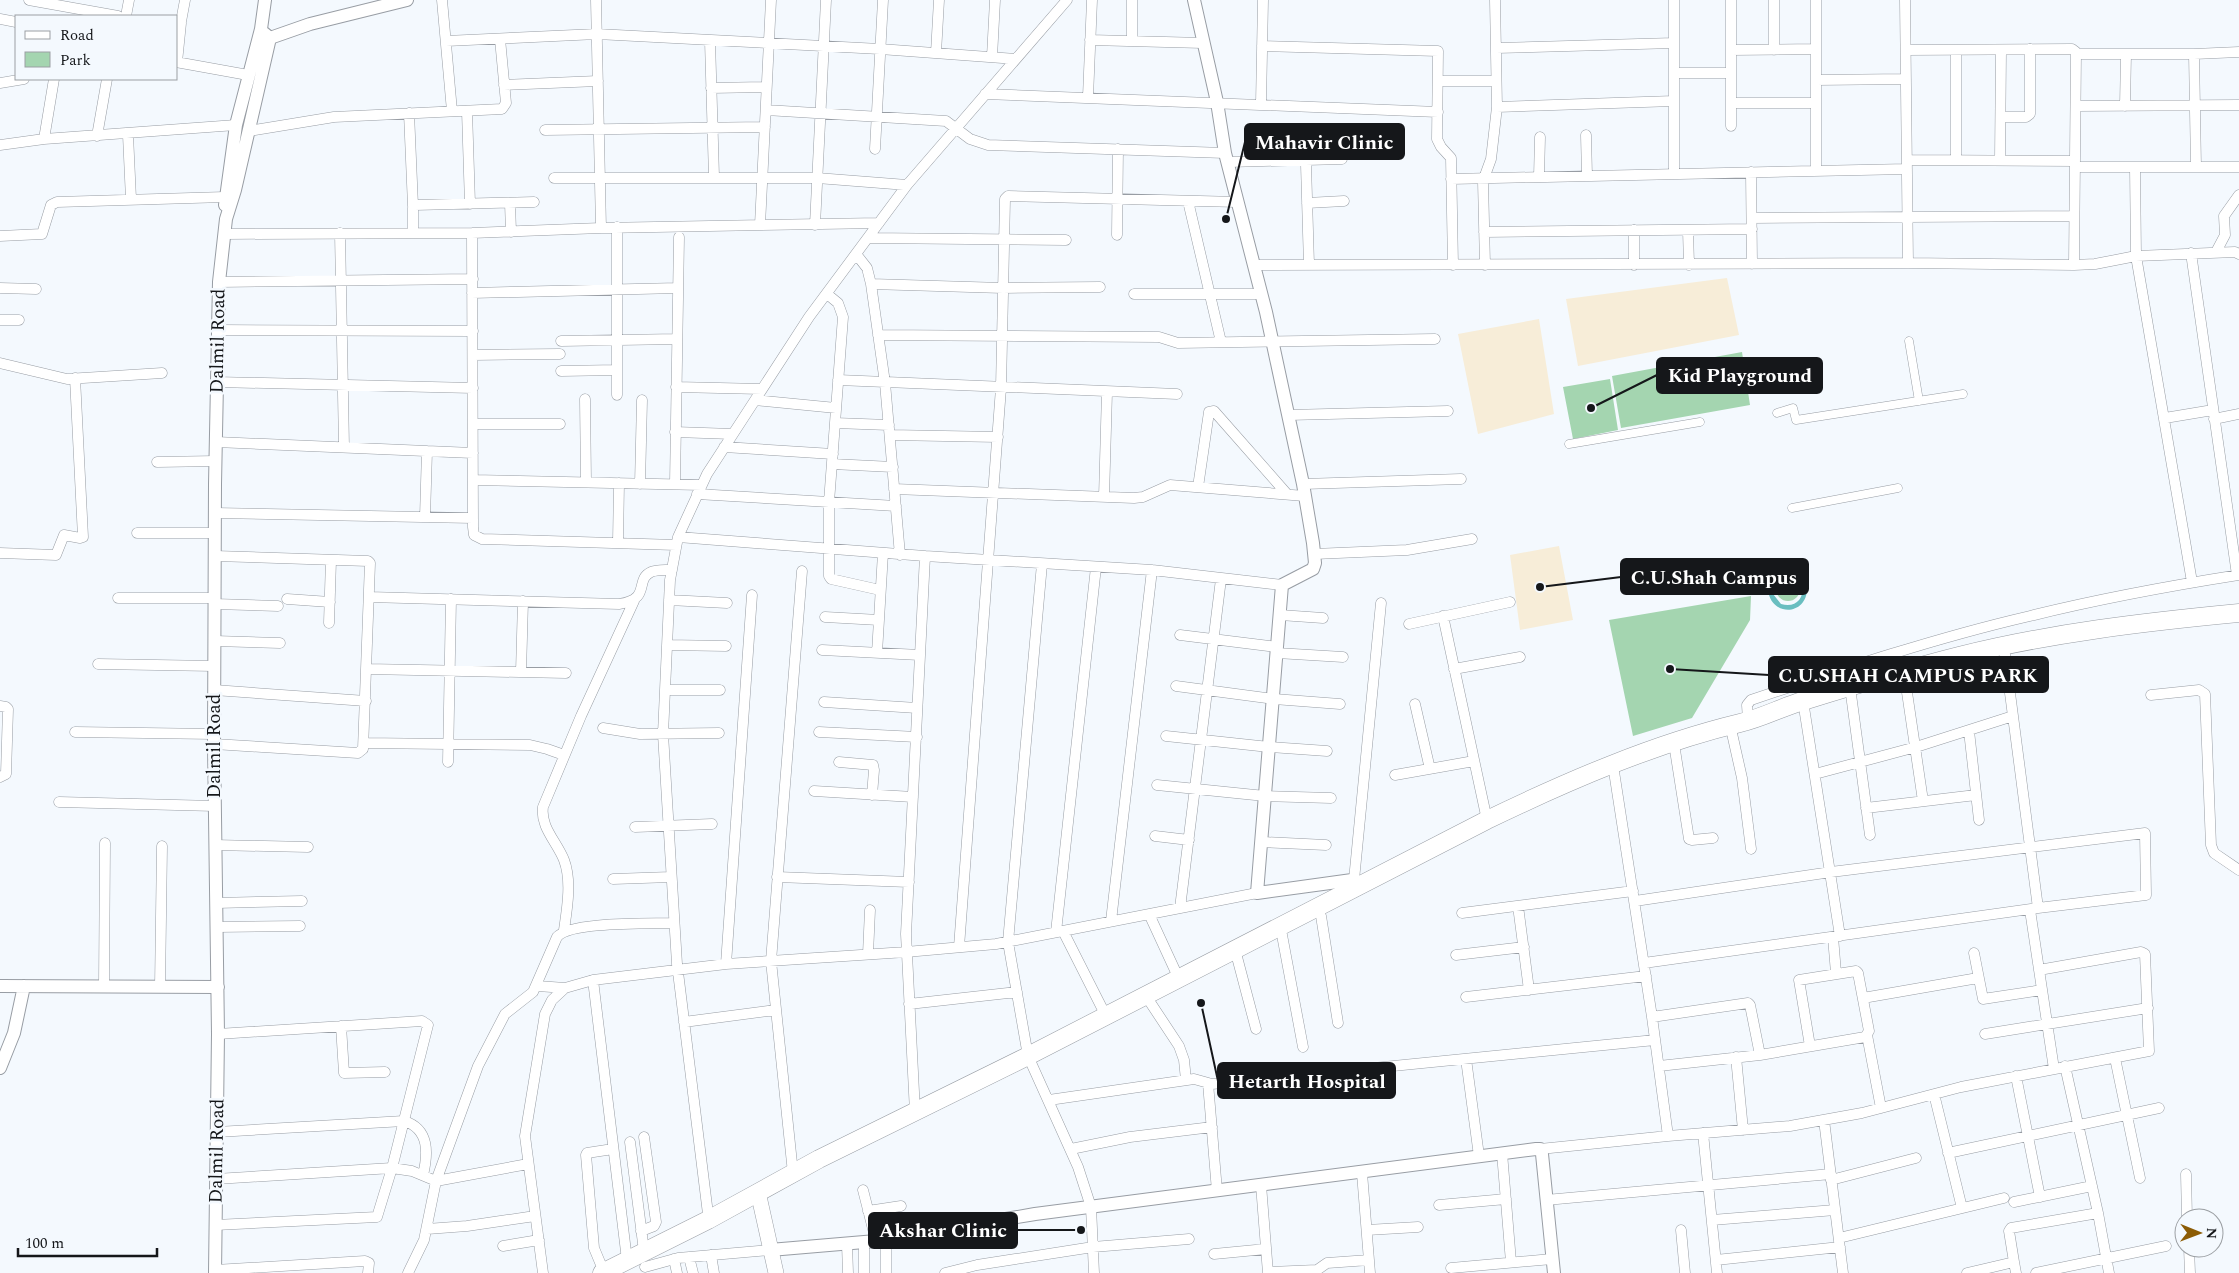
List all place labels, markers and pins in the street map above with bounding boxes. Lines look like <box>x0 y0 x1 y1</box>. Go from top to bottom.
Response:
callout: Mahavir Clinic <box>1245 124 1404 159</box>
callout: Kid Playground <box>1657 358 1822 393</box>
callout: C.U.Shah Campus <box>1621 559 1808 594</box>
callout: C.U.SHAH CAMPUS PARK <box>1769 657 2048 692</box>
callout: Hetarth Hospital <box>1218 1063 1395 1098</box>
callout: Akshar Clinic <box>869 1213 1017 1248</box>

